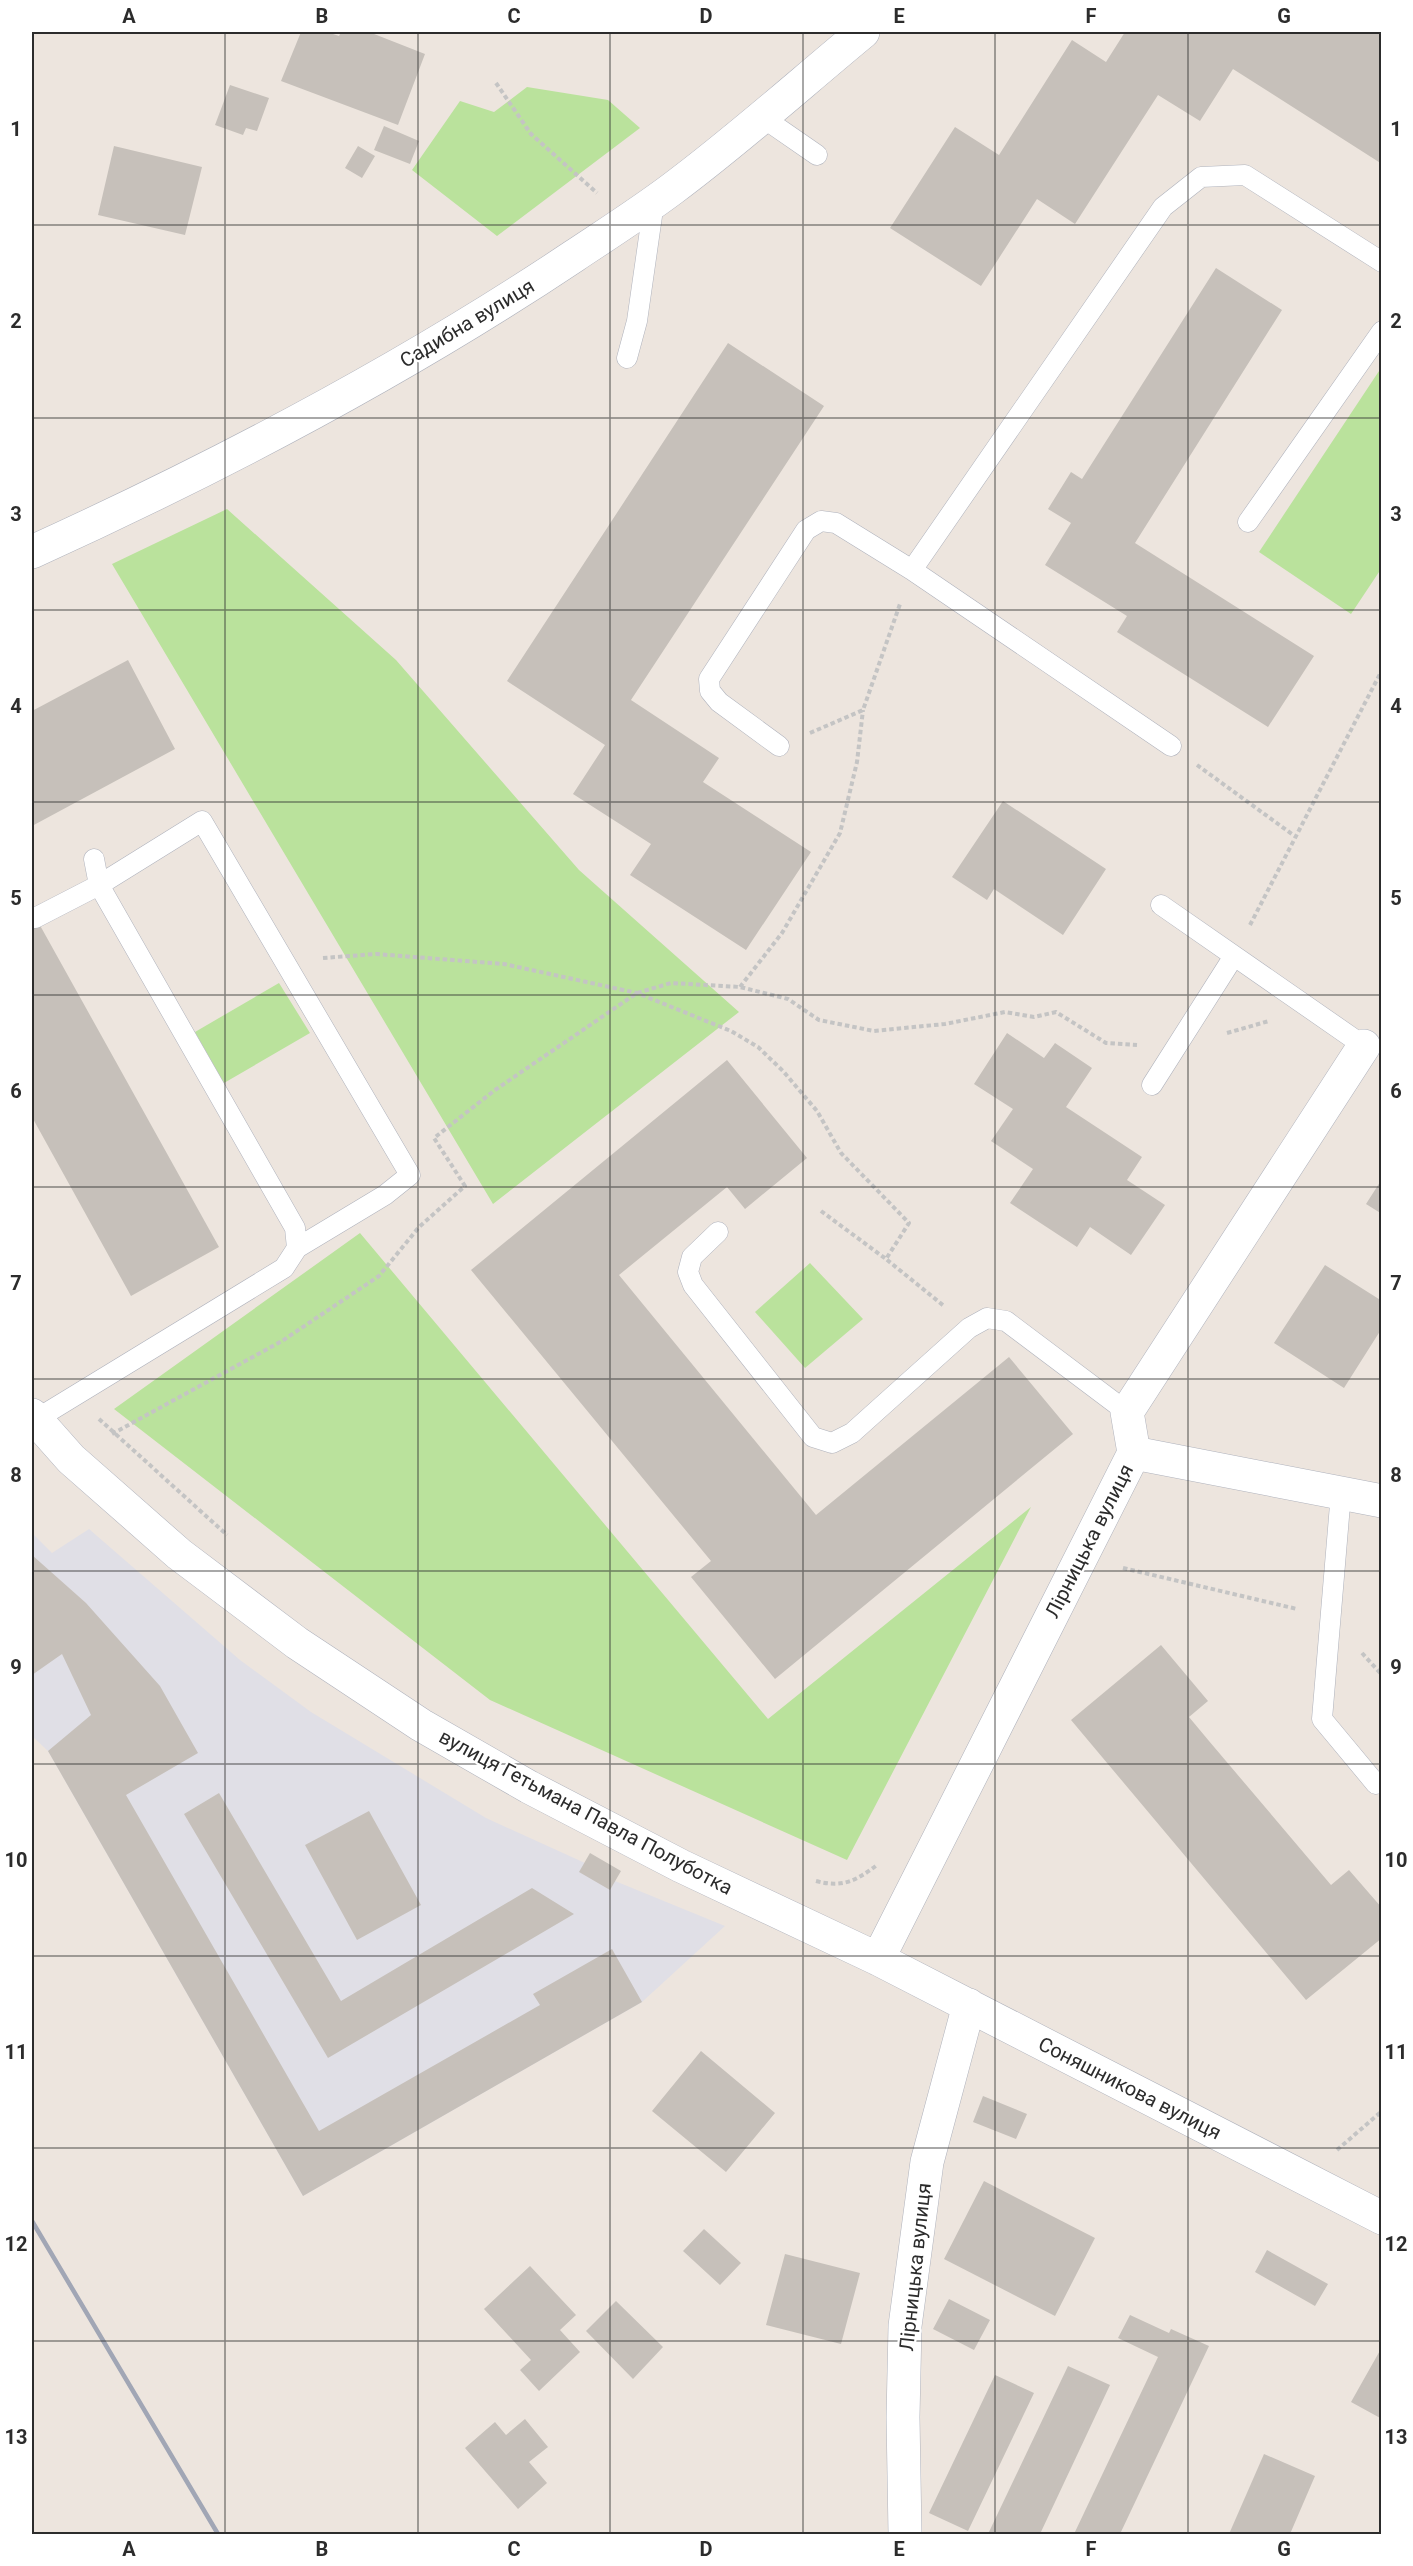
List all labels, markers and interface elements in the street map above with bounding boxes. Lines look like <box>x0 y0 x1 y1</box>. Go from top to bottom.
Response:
text: A <box>122 4 136 28</box>
text: B <box>316 4 328 28</box>
text: C <box>507 4 521 28</box>
text: D <box>700 4 713 28</box>
text: E <box>893 4 905 28</box>
text: F <box>1086 4 1097 28</box>
text: G <box>1277 4 1291 28</box>
text: 1 <box>10 117 22 141</box>
text: 1 <box>1390 117 1402 141</box>
street label: Садибна вулиця <box>396 274 538 372</box>
text: 2 <box>10 309 22 333</box>
text: 2 <box>1390 309 1402 333</box>
text: 3 <box>10 502 22 526</box>
text: 3 <box>1390 502 1402 526</box>
text: 4 <box>10 694 22 718</box>
text: 4 <box>1390 694 1402 718</box>
text: 5 <box>10 886 22 910</box>
text: 5 <box>1390 886 1402 910</box>
text: 6 <box>10 1079 22 1103</box>
text: 6 <box>1390 1079 1402 1103</box>
text: 7 <box>10 1271 22 1295</box>
text: 7 <box>1390 1271 1402 1295</box>
street label: Лірницька вулиця <box>1040 1460 1138 1622</box>
text: 8 <box>10 1463 22 1487</box>
text: 8 <box>1390 1463 1402 1487</box>
text: 9 <box>10 1655 22 1679</box>
text: 9 <box>1390 1655 1402 1679</box>
street label: вулиця Гетьмана Павла Полуботка <box>435 1724 737 1900</box>
text: 10 <box>5 1848 27 1872</box>
text: 10 <box>1385 1848 1407 1872</box>
street label: Соняшникова вулиця <box>1035 2031 1225 2145</box>
text: 11 <box>5 2040 27 2064</box>
text: 11 <box>1385 2040 1407 2064</box>
street label: Лірницька вулиця <box>894 2182 936 2352</box>
text: 12 <box>5 2232 27 2256</box>
text: 12 <box>1385 2232 1407 2256</box>
text: 13 <box>5 2425 27 2449</box>
text: 13 <box>1385 2425 1407 2449</box>
text: A <box>122 2537 136 2561</box>
text: B <box>316 2537 328 2561</box>
text: C <box>507 2537 521 2561</box>
text: D <box>700 2537 713 2561</box>
text: E <box>893 2537 905 2561</box>
text: F <box>1086 2537 1097 2561</box>
text: G <box>1277 2537 1291 2561</box>

